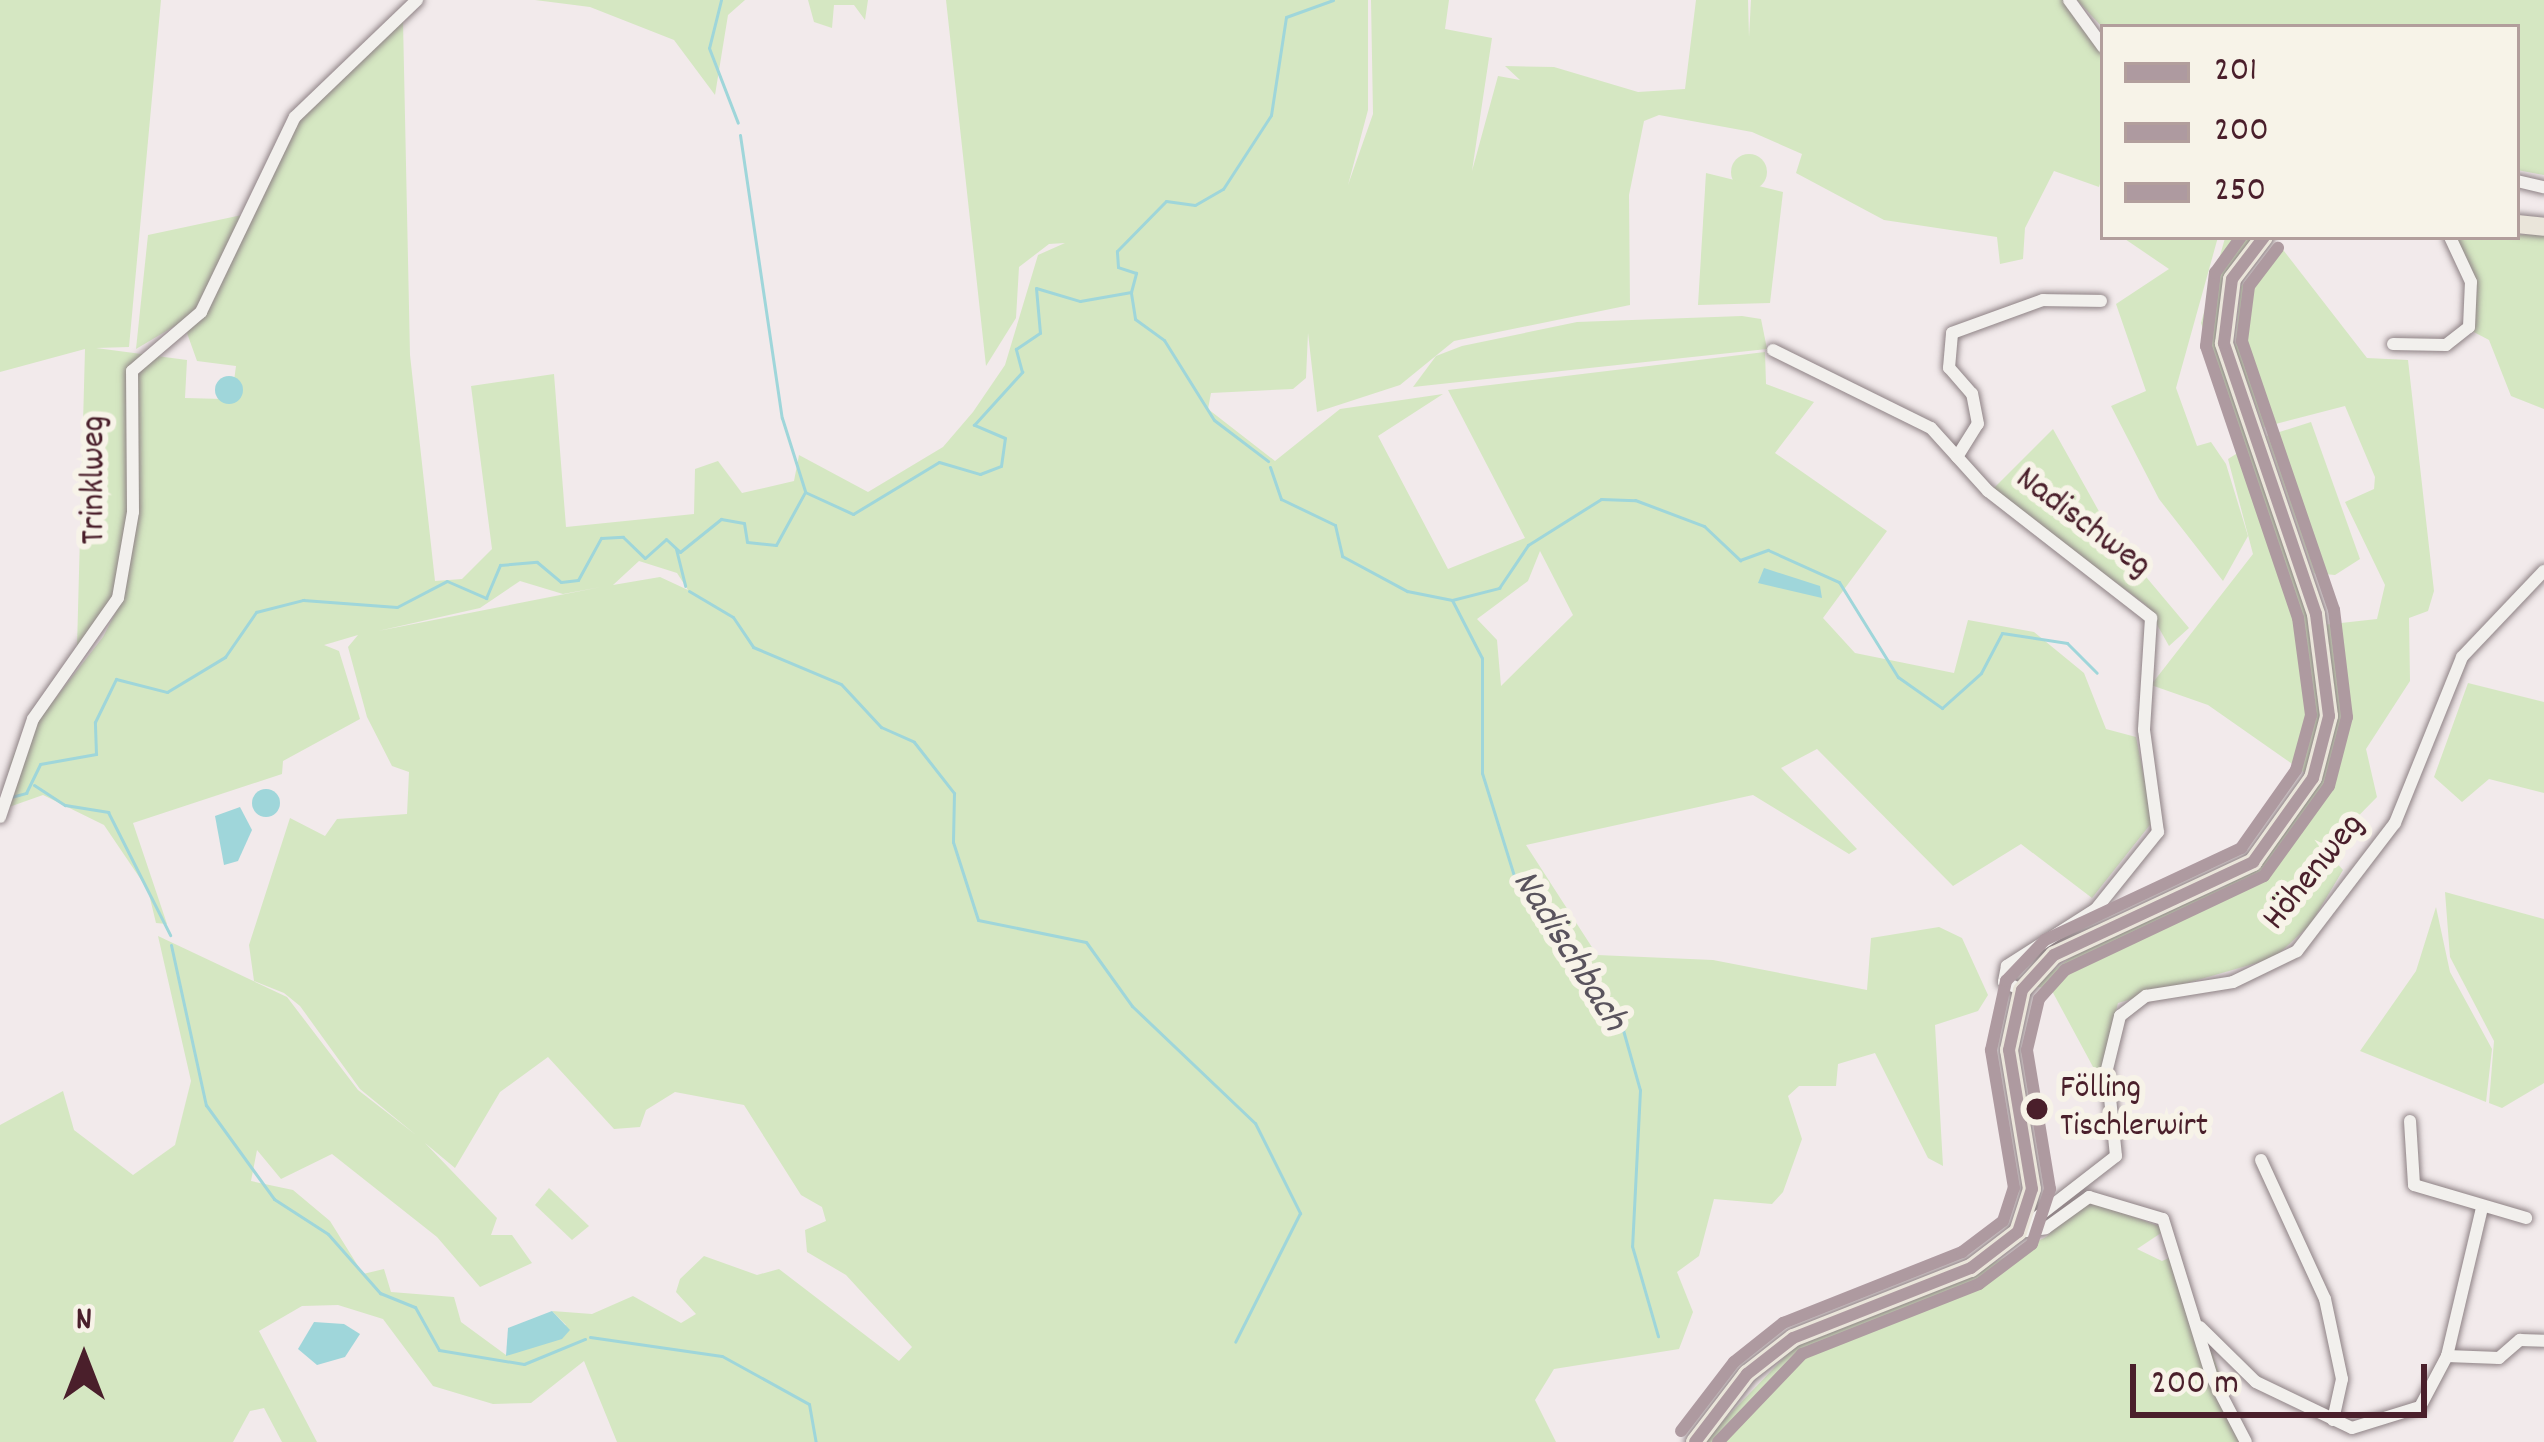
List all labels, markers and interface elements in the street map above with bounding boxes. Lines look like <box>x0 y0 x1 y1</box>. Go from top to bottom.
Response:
legend <box>2100 24 2520 240</box>
text: 201 <box>2214 46 2257 98</box>
text: 200 <box>2214 106 2269 158</box>
text: 250 <box>2214 166 2266 218</box>
street label: Trinklweg <box>74 415 118 545</box>
street label: Nadischweg <box>2005 459 2159 589</box>
street label: Höhenweg <box>2255 806 2375 940</box>
water label: Nadischbach <box>1499 863 1635 1041</box>
place label: Fölling Tischlerwirt <box>2060 1070 2208 1148</box>
marker: Fölling Tischlerwirt <box>2026 1098 2048 1120</box>
north arrow <box>24 1298 144 1418</box>
text: N <box>76 1298 92 1345</box>
scale bar <box>2136 1340 2433 1414</box>
text: 200 m <box>2151 1359 2239 1411</box>

